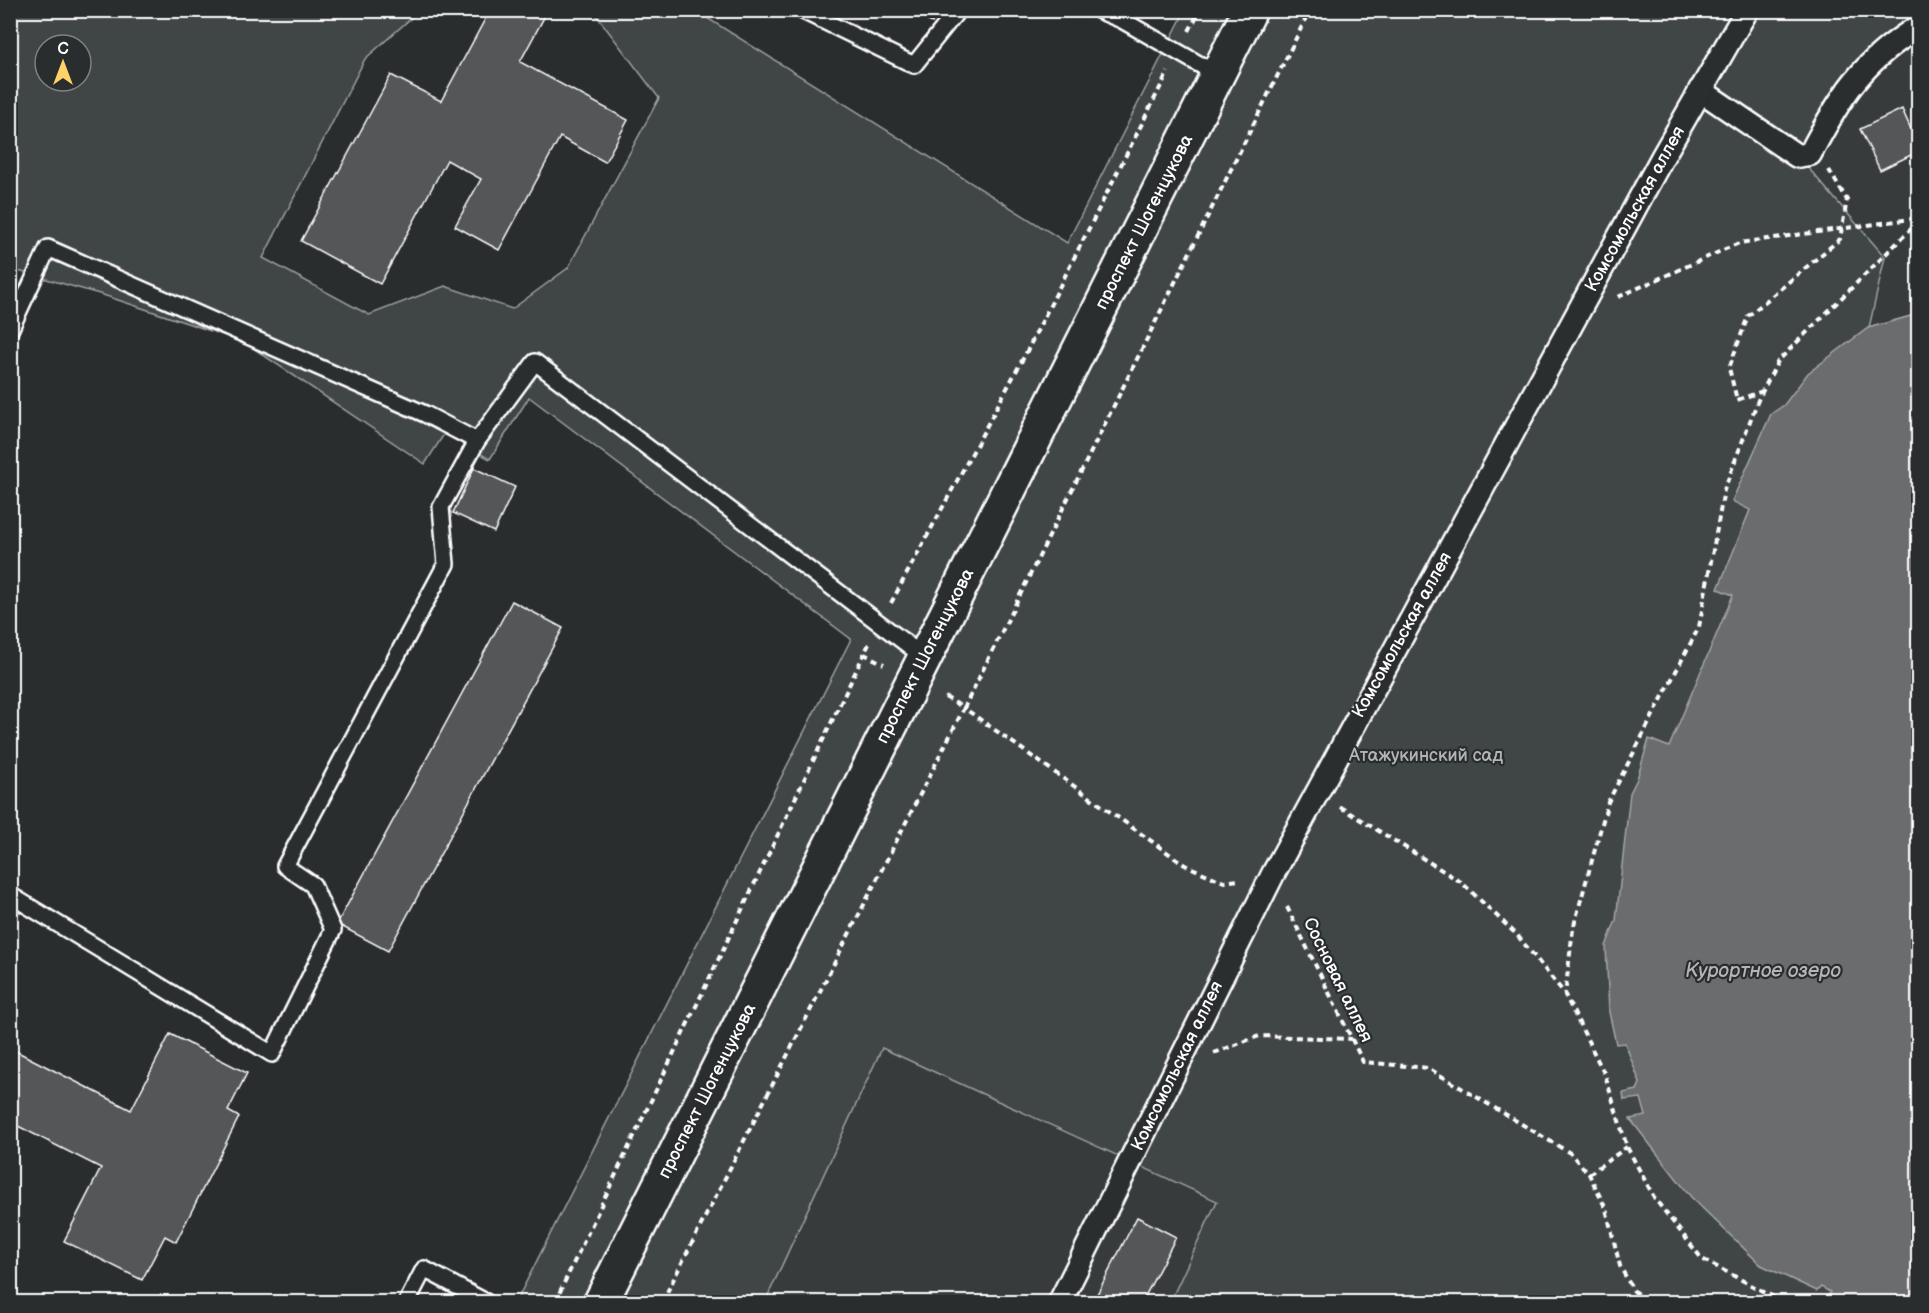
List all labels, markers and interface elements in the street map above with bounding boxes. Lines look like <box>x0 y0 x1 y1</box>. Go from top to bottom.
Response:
north arrow <box>33 33 93 93</box>
text: С <box>57 40 69 59</box>
street label: Комсомольская аллея <box>1581 123 1689 295</box>
street label: проспект Шогенцукова <box>1091 131 1197 313</box>
street label: Комсомольская аллея <box>1348 549 1456 721</box>
street label: проспект Шогенцукова <box>872 565 978 747</box>
park label: Атажукинский сад <box>1348 745 1503 766</box>
street label: Сосновая аллея <box>1299 914 1377 1046</box>
water label: Курортное озеро <box>1685 959 1841 983</box>
street label: Комсомольская аллея <box>1127 978 1227 1154</box>
street label: проспект Шогенцукова <box>654 1000 760 1182</box>

